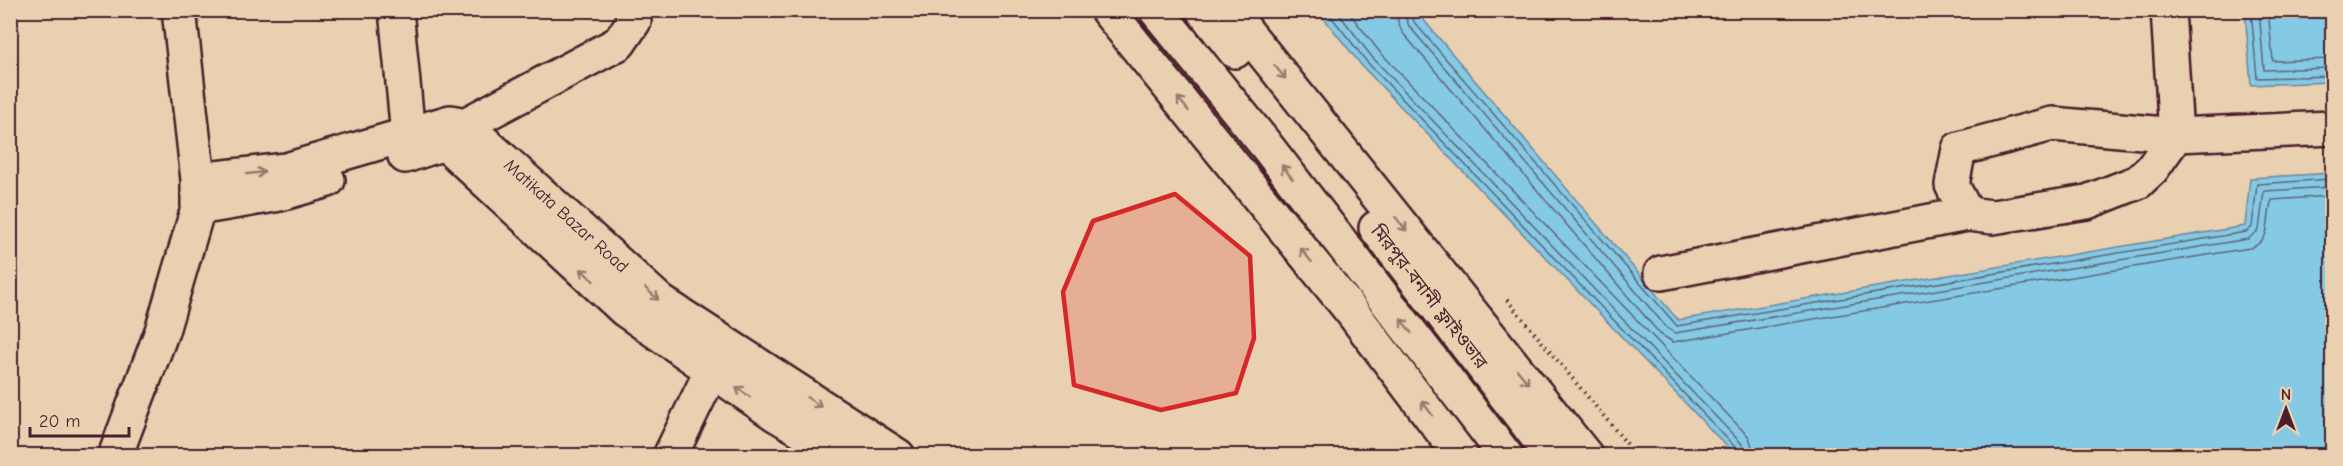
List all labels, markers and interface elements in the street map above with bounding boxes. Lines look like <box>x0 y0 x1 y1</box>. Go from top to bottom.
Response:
one-way arrow <box>1273 64 1286 80</box>
one-way arrow <box>1176 97 1190 112</box>
street label: Matikata Bazar Road <box>499 155 633 277</box>
one-way arrow <box>1280 164 1293 180</box>
one-way arrow <box>246 167 266 178</box>
one-way arrow <box>1395 216 1408 232</box>
street label: মিরপুর-বনানী ফ্লাইওভার <box>1366 220 1492 373</box>
one-way arrow <box>1300 247 1313 263</box>
one-way arrow <box>580 268 595 282</box>
one-way arrow <box>644 286 659 300</box>
one-way arrow <box>1399 318 1412 334</box>
one-way arrow <box>1517 369 1530 385</box>
north arrow <box>2256 379 2316 439</box>
one-way arrow <box>735 386 751 398</box>
text: N <box>2281 386 2291 404</box>
one-way arrow <box>805 396 822 408</box>
scale bar <box>30 400 129 438</box>
one-way arrow <box>1420 401 1433 417</box>
text: 20 m <box>39 411 80 432</box>

